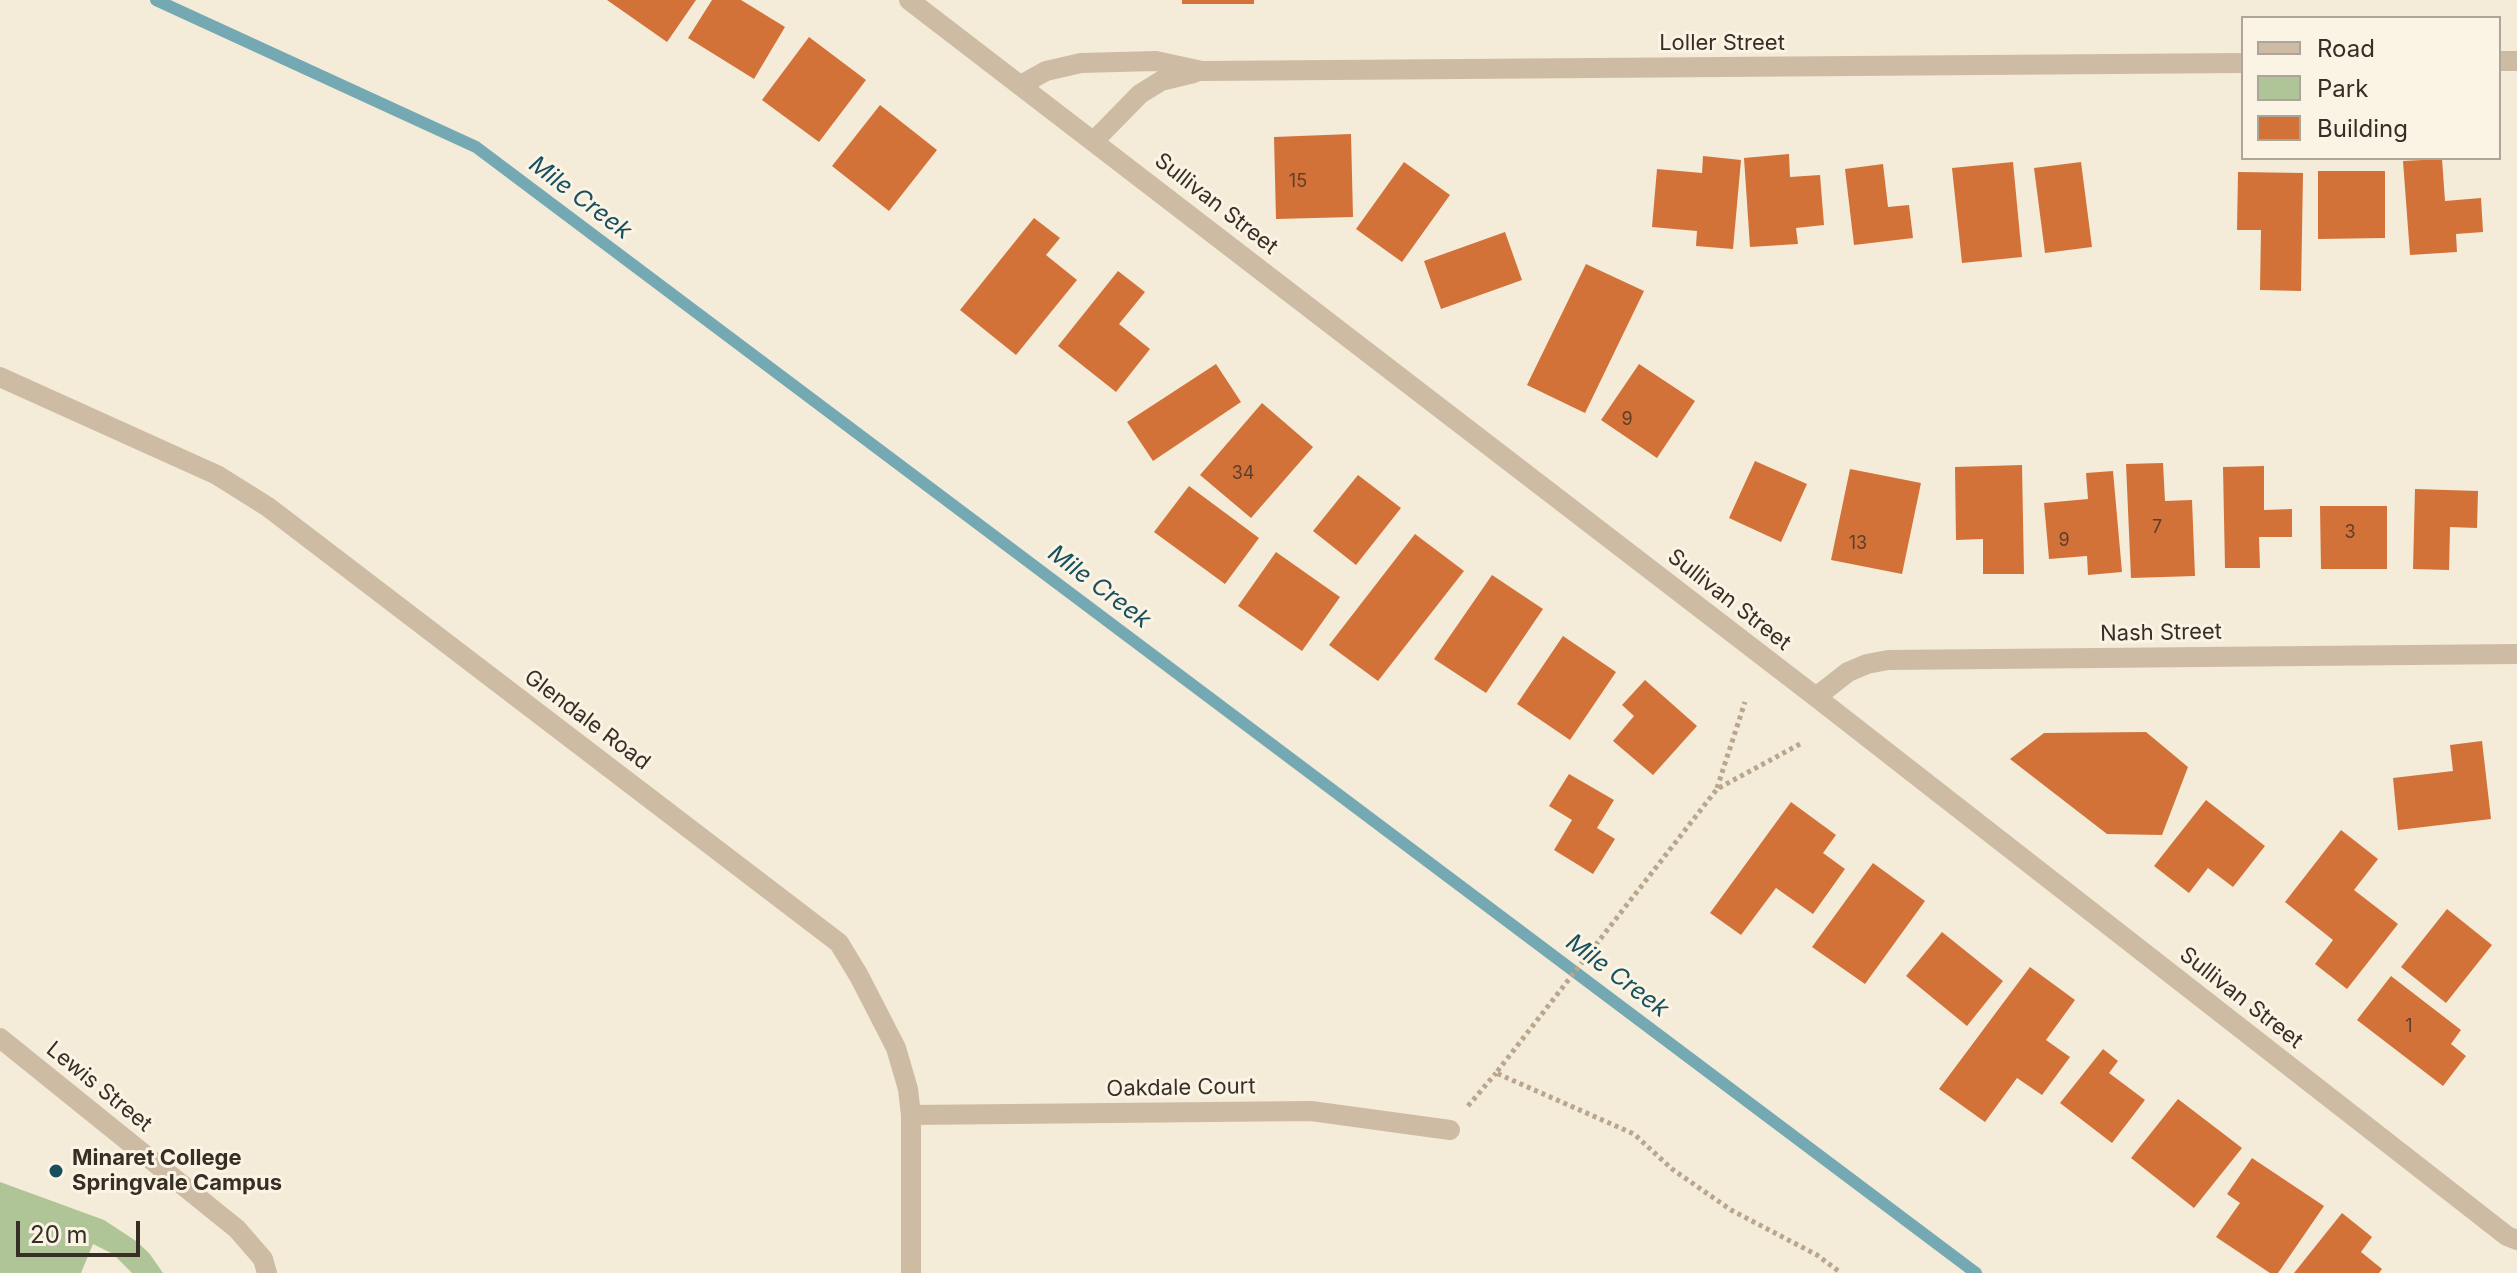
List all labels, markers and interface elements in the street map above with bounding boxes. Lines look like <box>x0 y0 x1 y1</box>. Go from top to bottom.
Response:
legend <box>2241 16 2501 160</box>
street label: Loller Street <box>1659 30 1785 56</box>
text: Road <box>2317 34 2375 63</box>
text: Park <box>2317 74 2368 103</box>
text: Building <box>2317 114 2408 143</box>
street label: Sullivan Street <box>1149 148 1283 260</box>
water label: Mile Creek <box>523 150 637 246</box>
house number: 15 <box>1289 171 1307 193</box>
house number: 9 <box>1621 409 1633 431</box>
house number: 34 <box>1232 463 1254 485</box>
house number: 7 <box>2152 517 2162 539</box>
house number: 3 <box>2344 522 2356 544</box>
house number: 9 <box>2058 530 2070 552</box>
house number: 13 <box>1849 533 1867 555</box>
water label: Mile Creek <box>1042 539 1156 635</box>
street label: Sullivan Street <box>1662 544 1796 656</box>
street label: Nash Street <box>2100 619 2222 647</box>
street label: Glendale Road <box>519 664 655 776</box>
water label: Mile Creek <box>1560 928 1674 1024</box>
street label: Sullivan Street <box>2174 942 2308 1054</box>
house number: 1 <box>2405 1016 2413 1038</box>
street label: Lewis Street <box>41 1036 157 1138</box>
street label: Oakdale Court <box>1106 1074 1256 1102</box>
place label: Minaret College Springvale Campus <box>72 1145 282 1196</box>
marker: Minaret College Springvale Campus <box>47 1162 65 1180</box>
scale bar <box>20 1205 144 1255</box>
text: 20 m <box>30 1220 88 1249</box>

